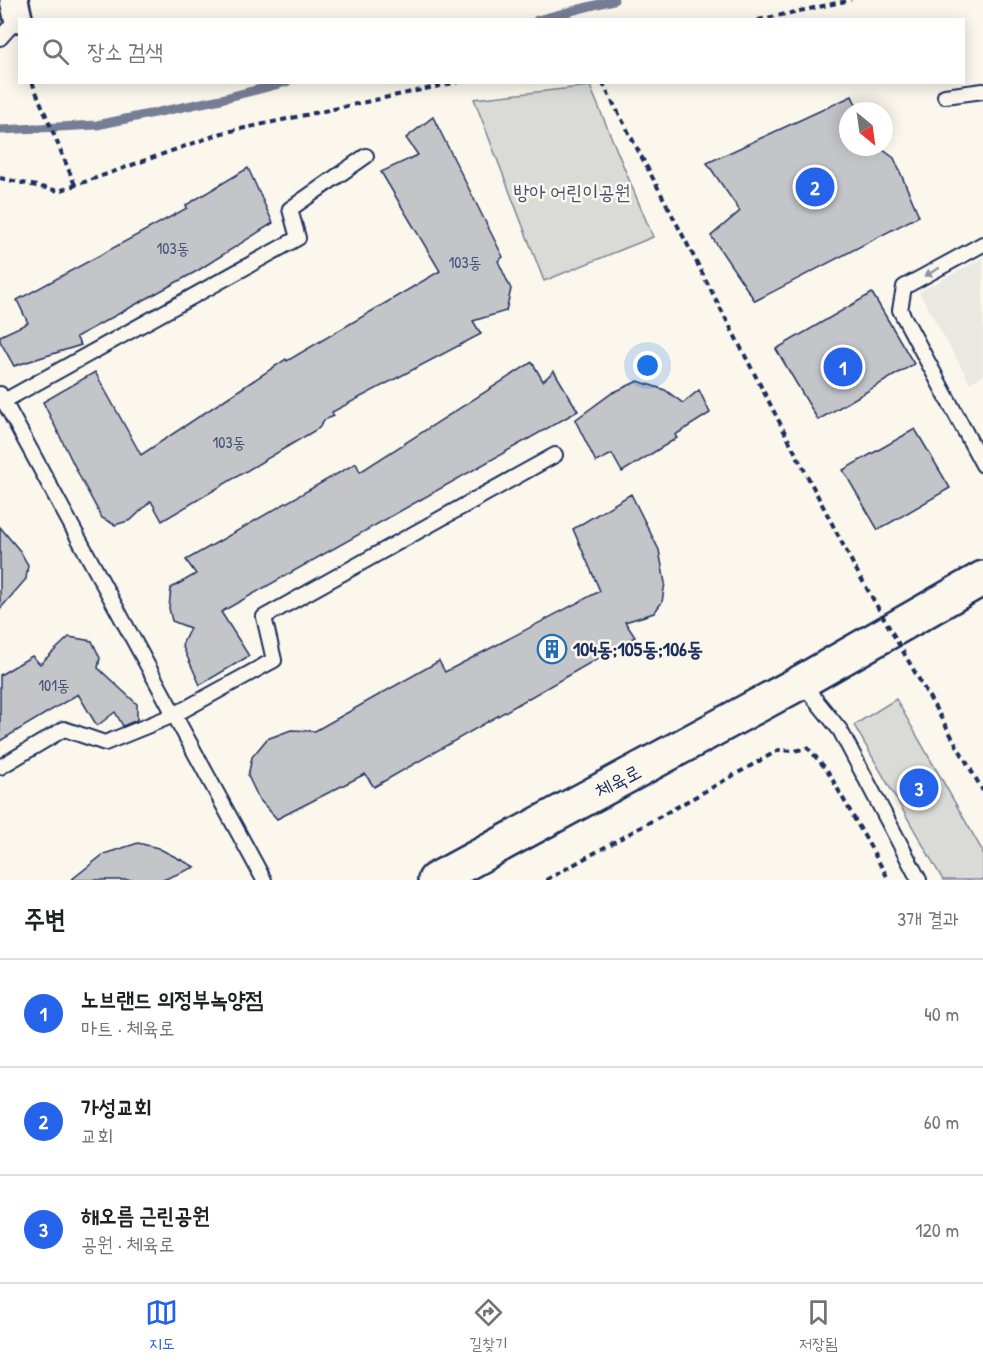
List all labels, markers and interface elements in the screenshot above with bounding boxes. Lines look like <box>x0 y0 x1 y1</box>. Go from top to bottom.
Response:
search box <box>18 18 965 84</box>
icon: search <box>39 35 72 68</box>
text: 장소 검색 <box>87 36 163 66</box>
north arrow <box>839 102 893 156</box>
pin: 2 <box>796 164 834 210</box>
park label: 방아 어린이공원 <box>513 178 631 205</box>
house number: 103동 <box>156 237 190 259</box>
house number: 103동 <box>448 251 482 273</box>
one-way arrow <box>923 267 940 277</box>
pin: 1 <box>824 344 862 389</box>
your location <box>633 351 662 380</box>
house number: 103동 <box>212 431 246 453</box>
building icon: 104동;105동;106동 <box>536 633 568 665</box>
place label: 104동;105동;106동 <box>573 635 703 662</box>
house number: 101동 <box>38 674 70 696</box>
street label: 체육로 <box>590 757 645 804</box>
pin: 3 <box>900 766 938 810</box>
text: 주변 <box>24 901 66 936</box>
text: 3개 결과 <box>897 905 959 932</box>
text: 노브랜드 의정부녹양점 <box>81 984 263 1014</box>
text: 1 <box>40 1000 47 1027</box>
text: 40 m <box>924 1000 959 1027</box>
text: 마트 · 체육로 <box>81 1014 175 1041</box>
text: 가성교회 <box>81 1092 152 1122</box>
text: 2 <box>39 1108 48 1135</box>
text: 60 m <box>924 1108 959 1135</box>
text: 교회 <box>81 1122 113 1149</box>
text: 해오름 근린공원 <box>81 1200 210 1230</box>
text: 3 <box>39 1216 48 1243</box>
text: 120 m <box>915 1216 959 1243</box>
text: 공원 · 체육로 <box>81 1230 175 1257</box>
tab: 지도 <box>145 1296 178 1354</box>
tab: 길찾기 <box>469 1296 508 1354</box>
tab: 저장됨 <box>799 1296 838 1354</box>

